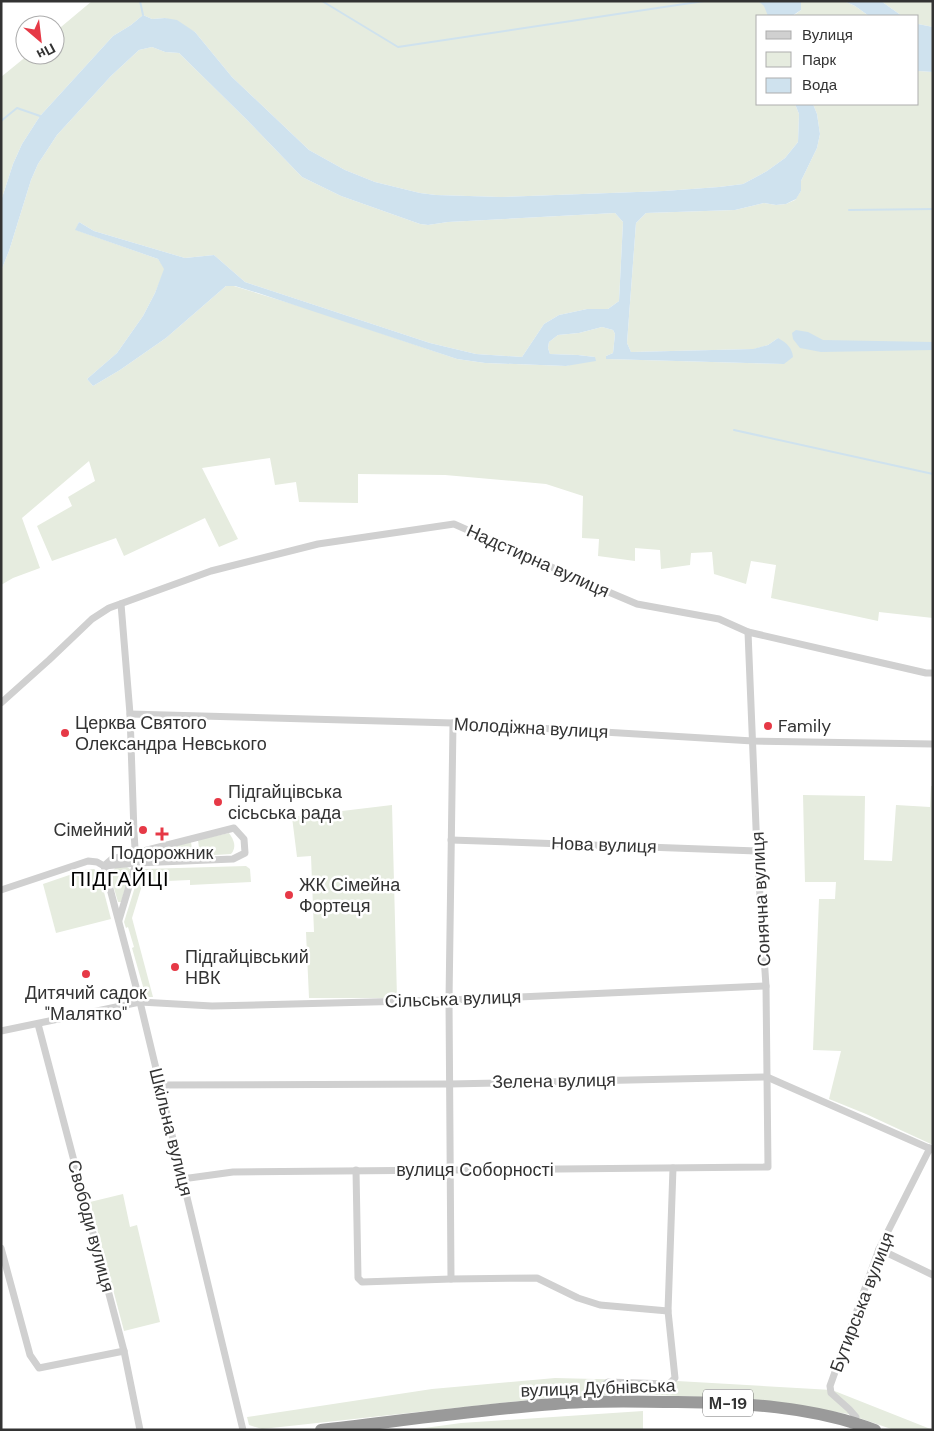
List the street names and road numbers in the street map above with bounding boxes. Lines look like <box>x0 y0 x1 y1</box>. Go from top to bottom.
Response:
street label: Надстирна вулиця <box>463 519 613 603</box>
street label: Молодіжна вулиця <box>453 712 609 744</box>
street label: Нова вулиця <box>551 831 657 859</box>
street label: Сонячна вулиця <box>745 831 777 967</box>
street label: Сільська вулиця <box>384 985 522 1013</box>
street label: Шкільна вулиця <box>143 1065 199 1199</box>
street label: Зелена вулиця <box>492 1068 616 1094</box>
street label: Свободи вулиця <box>62 1157 120 1295</box>
street label: вулиця Соборності <box>396 1158 554 1182</box>
street label: Бутирська вулиця <box>824 1228 900 1376</box>
street label: вулиця Дубнівська <box>520 1373 677 1403</box>
road number: М-19 <box>703 1390 753 1416</box>

